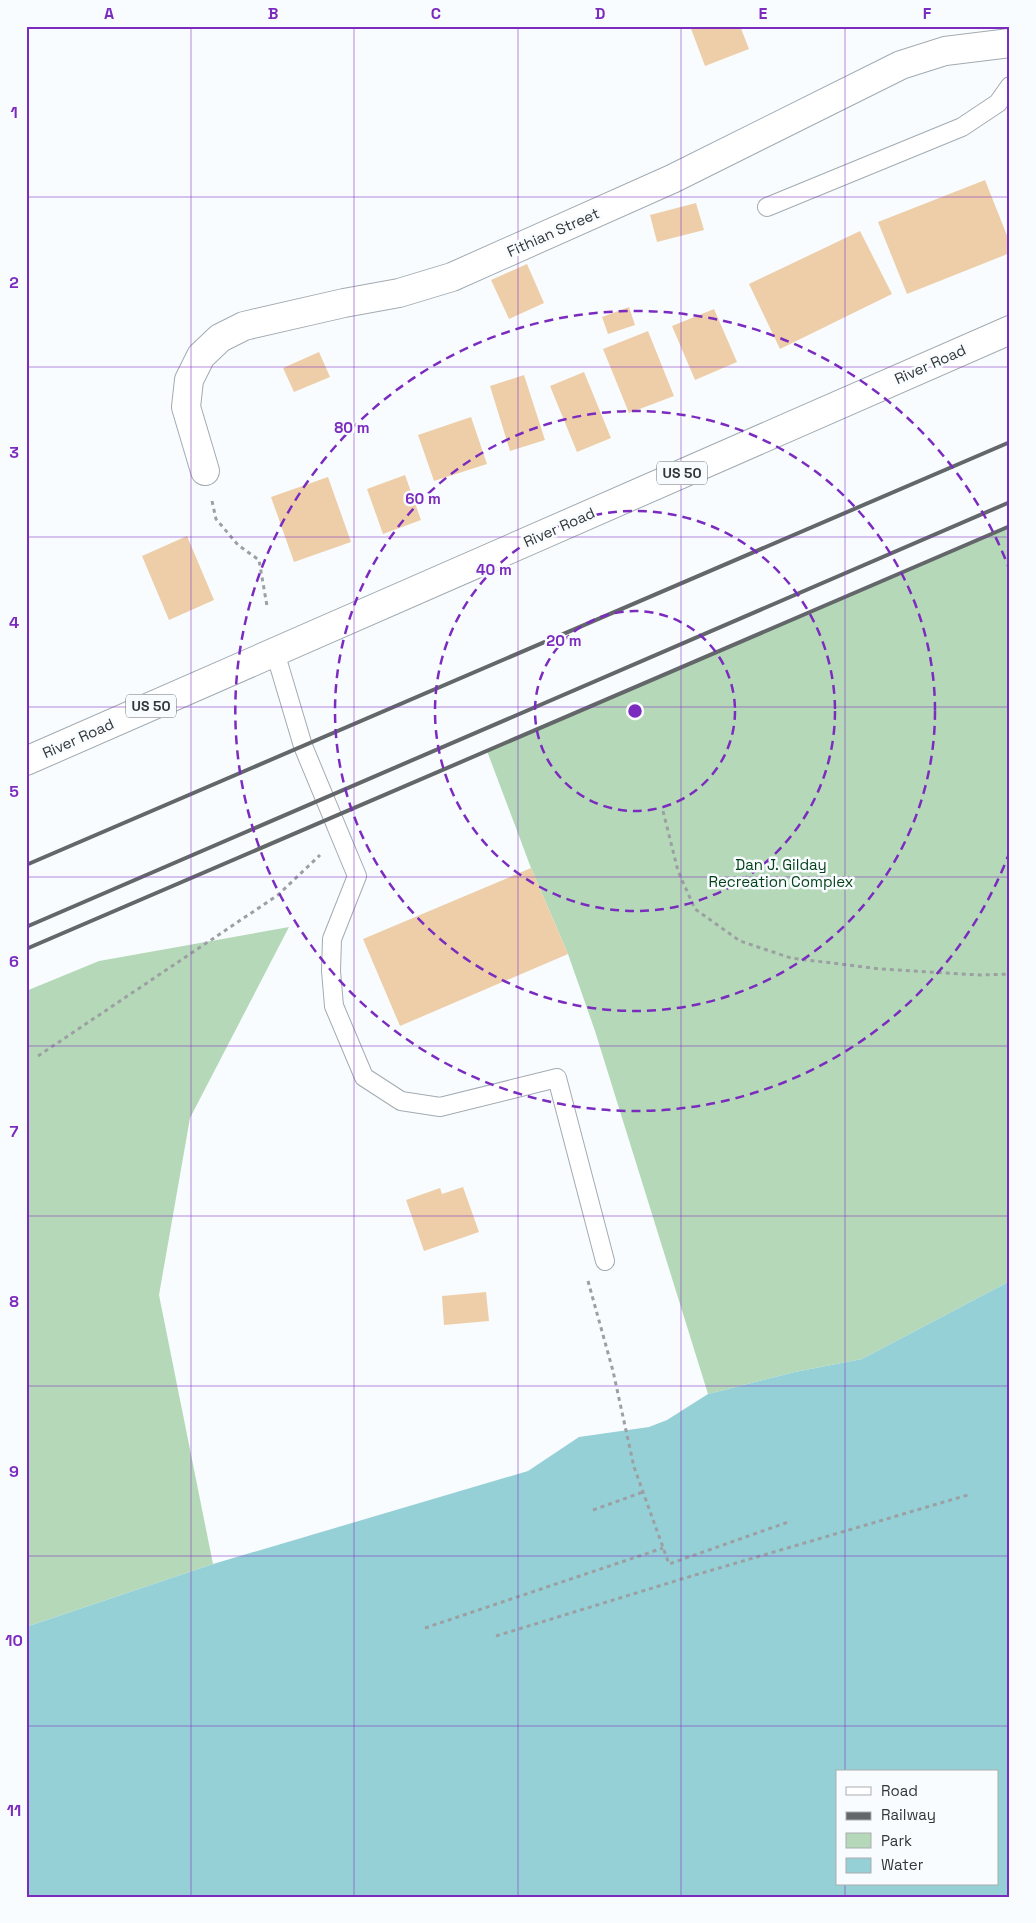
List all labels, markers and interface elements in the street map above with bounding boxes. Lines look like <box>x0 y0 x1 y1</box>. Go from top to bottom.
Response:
text: A <box>104 3 114 24</box>
text: B <box>268 3 278 24</box>
text: C <box>431 3 441 24</box>
text: D <box>595 3 605 24</box>
text: E <box>759 3 768 24</box>
text: F <box>923 3 932 24</box>
text: 1 <box>10 102 18 123</box>
street label: Fithian Street <box>504 203 602 261</box>
text: 2 <box>9 272 19 293</box>
street label: River Road <box>891 340 969 388</box>
text: 80 m <box>334 418 370 437</box>
text: 3 <box>9 442 19 463</box>
road number: US 50 <box>657 462 707 484</box>
text: 60 m <box>405 489 441 508</box>
street label: River Road <box>520 503 598 551</box>
text: 40 m <box>476 560 512 579</box>
text: 4 <box>9 612 19 633</box>
text: 20 m <box>546 631 582 650</box>
road number: US 50 <box>126 694 176 718</box>
centre of rings <box>626 702 644 720</box>
street label: River Road <box>39 714 117 762</box>
text: 5 <box>9 781 19 802</box>
park label: Dan J. Gilday Recreation Complex <box>708 855 854 891</box>
text: 6 <box>9 951 19 972</box>
text: 7 <box>10 1121 19 1142</box>
text: 8 <box>9 1291 19 1312</box>
text: 9 <box>9 1461 19 1482</box>
text: 10 <box>5 1630 23 1651</box>
legend <box>836 1770 998 1886</box>
text: Road <box>881 1781 918 1800</box>
text: 11 <box>7 1800 21 1821</box>
text: Railway <box>881 1805 936 1824</box>
text: Park <box>881 1831 912 1850</box>
text: Water <box>881 1855 924 1874</box>

